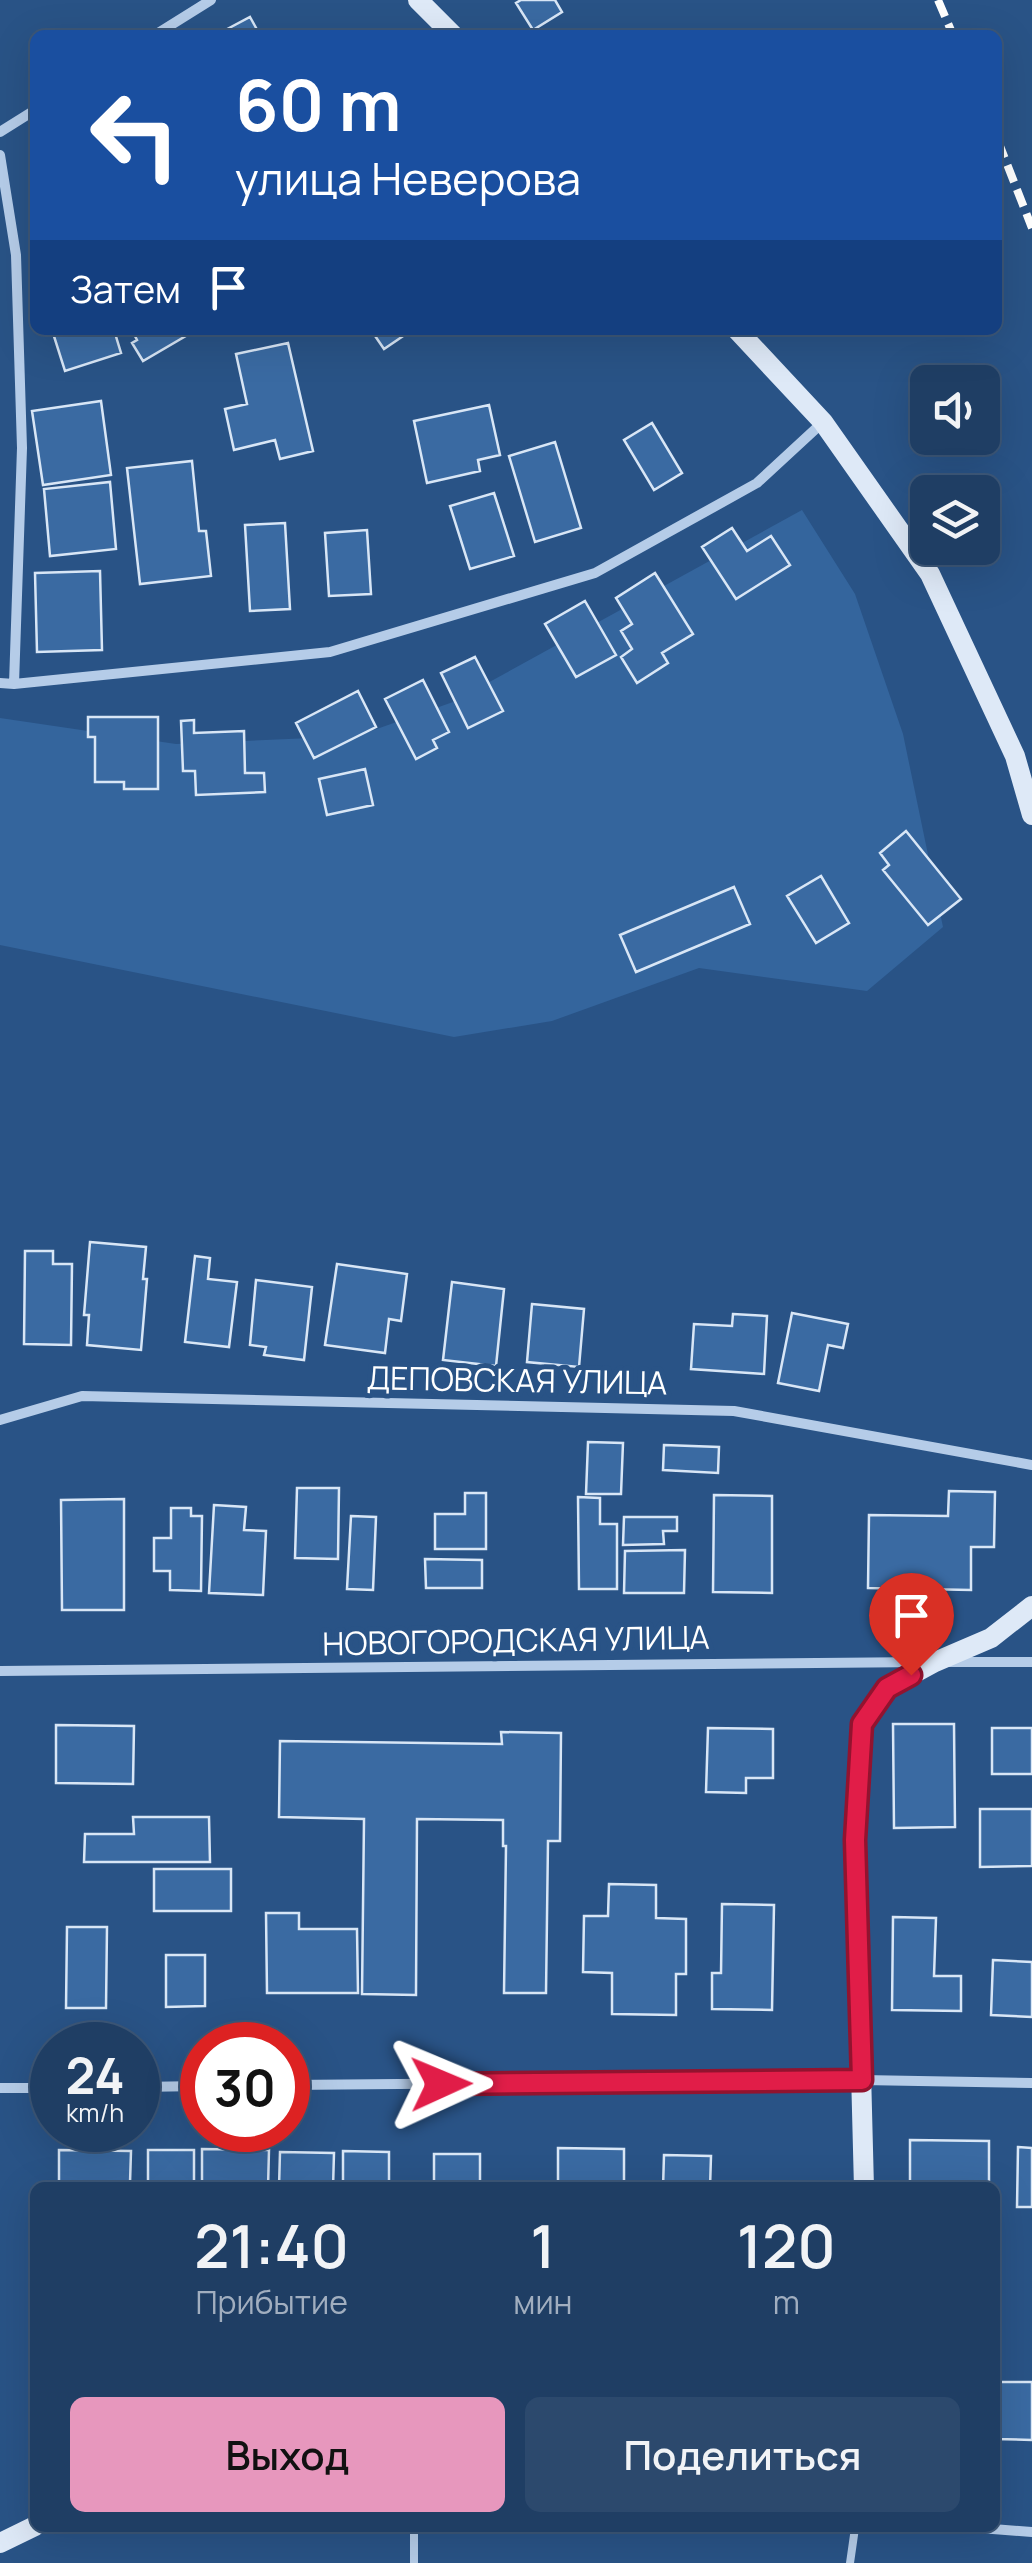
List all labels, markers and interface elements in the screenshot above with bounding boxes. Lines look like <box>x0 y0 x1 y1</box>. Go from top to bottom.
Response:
text: 60 m <box>235 56 402 152</box>
icon: left <box>70 70 200 200</box>
text: улица Неверова <box>235 147 581 209</box>
icon: arrive <box>201 260 256 315</box>
text: Затем <box>70 262 181 314</box>
map controls <box>910 365 1000 565</box>
button: sound <box>910 365 1000 455</box>
button: layers <box>910 475 1000 565</box>
street label: ДЕПОВСКАЯ УЛИЦА <box>366 1355 668 1405</box>
pin <box>869 1573 954 1676</box>
icon: arrive <box>884 1588 939 1643</box>
street label: НОВОГОРОДСКАЯ УЛИЦА <box>322 1615 710 1665</box>
speed limit sign: 30 <box>180 2022 310 2152</box>
position arrow <box>389 2032 493 2136</box>
text: 24 <box>65 2041 125 2109</box>
text: km/h <box>66 2095 124 2130</box>
text: 21:40 <box>194 2204 349 2286</box>
text: 1 <box>530 2204 556 2286</box>
text: 120 <box>737 2204 836 2286</box>
text: Прибытие <box>195 2280 348 2324</box>
text: мин <box>513 2280 573 2324</box>
text: m <box>773 2280 800 2324</box>
button: Выход <box>70 2397 505 2512</box>
button: Поделиться <box>525 2397 960 2512</box>

